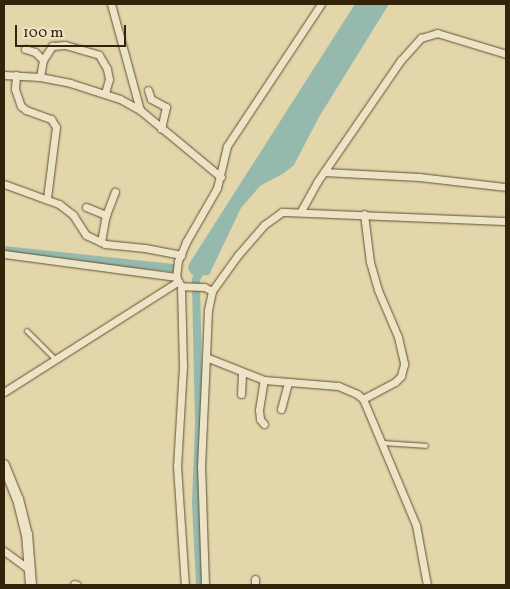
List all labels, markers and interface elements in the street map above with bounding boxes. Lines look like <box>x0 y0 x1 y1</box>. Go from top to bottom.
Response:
scale bar <box>18 15 129 47</box>
text: 100 m <box>23 23 63 44</box>

